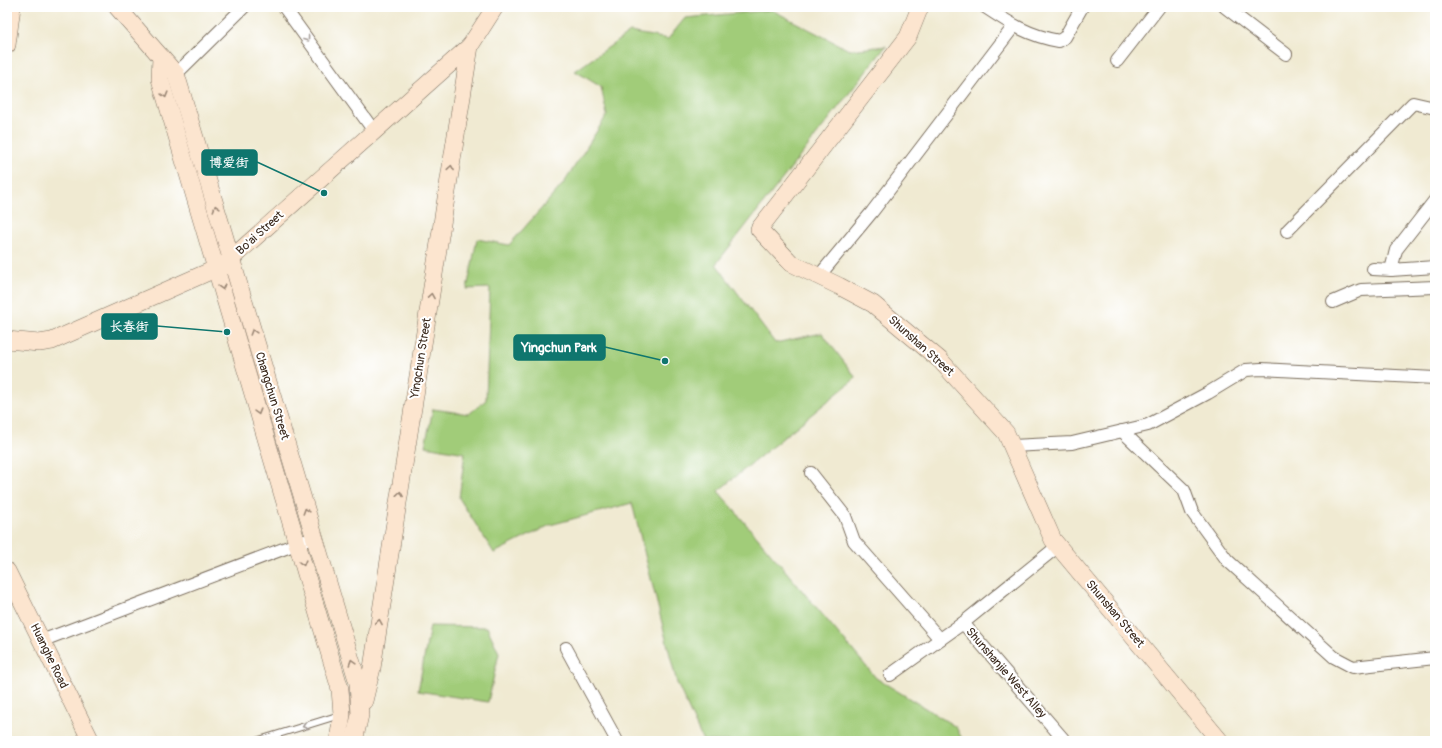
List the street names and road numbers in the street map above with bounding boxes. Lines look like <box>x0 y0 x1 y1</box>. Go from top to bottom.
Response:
street label: Bo'ai Street <box>233 208 287 258</box>
street label: Shunshan Street <box>885 313 957 380</box>
street label: Yingchun Street <box>407 317 435 400</box>
street label: Changchun Street <box>252 350 292 442</box>
street label: Shunshan Street <box>1082 577 1148 651</box>
street label: Huanghe Road <box>27 621 71 691</box>
street label: Shunshanjie West Alley <box>963 625 1049 721</box>

